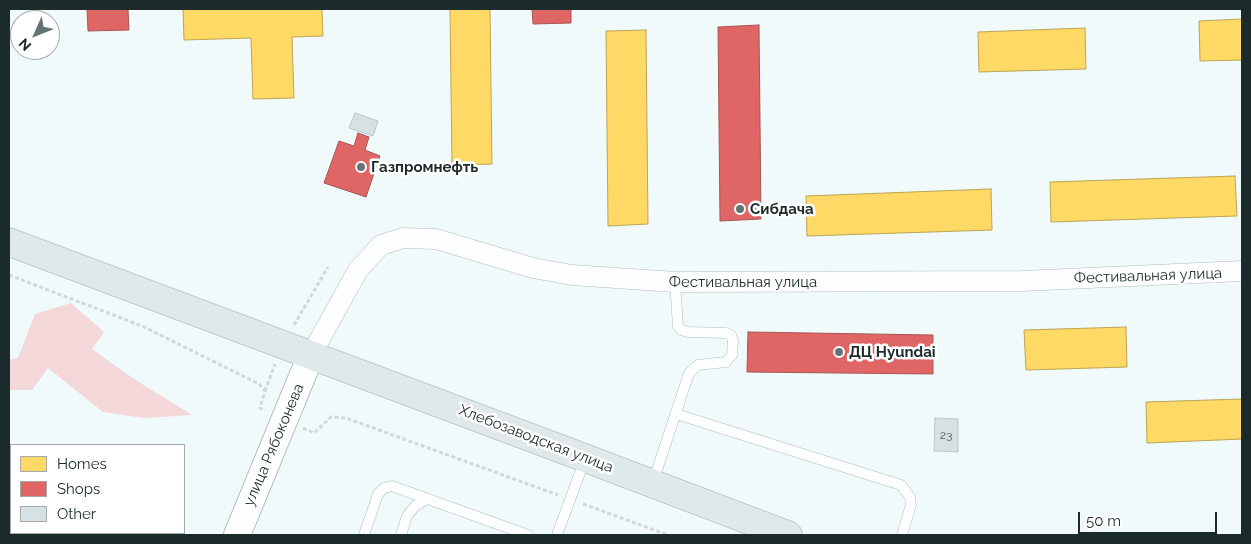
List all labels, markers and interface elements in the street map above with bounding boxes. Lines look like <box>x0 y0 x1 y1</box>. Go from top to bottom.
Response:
north arrow <box>10 10 60 60</box>
text: N <box>15 35 34 54</box>
place label: Газпромнефть <box>371 158 478 176</box>
marker: Газпромнефть <box>355 161 367 173</box>
place label: Сибдача <box>750 200 814 218</box>
marker: Сибдача <box>734 203 746 215</box>
street label: Фестивальная улица <box>1074 264 1222 288</box>
street label: Фестивальная улица <box>669 273 817 291</box>
place label: ДЦ Hyundai <box>849 343 936 361</box>
marker: ДЦ Hyundai <box>833 346 845 358</box>
street label: улица Рябоконева <box>240 381 308 509</box>
street label: Хлебозаводская улица <box>456 401 616 477</box>
house number: 23 <box>940 428 952 442</box>
legend <box>10 444 185 534</box>
text: Homes <box>57 455 107 473</box>
text: Shops <box>57 480 100 498</box>
scale bar <box>1081 502 1220 534</box>
text: Other <box>57 505 96 523</box>
text: 50 m <box>1086 512 1121 530</box>

